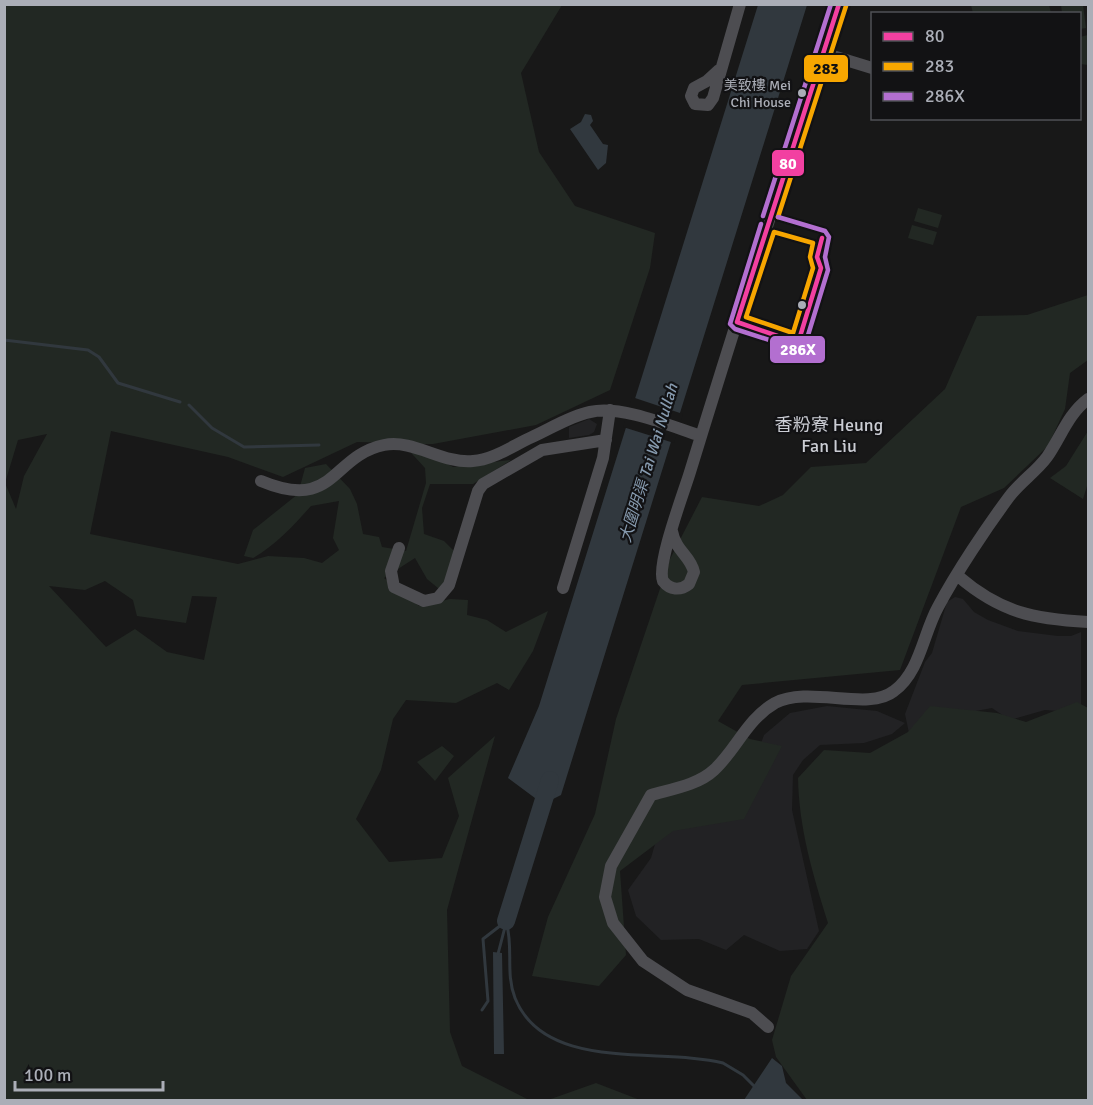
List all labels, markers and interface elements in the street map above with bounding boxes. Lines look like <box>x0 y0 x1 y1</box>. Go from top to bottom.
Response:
legend <box>871 12 1081 120</box>
text: 80 <box>925 25 944 47</box>
line badge: 283 <box>803 54 849 83</box>
text: 283 <box>925 55 954 77</box>
text: 283 <box>813 59 839 79</box>
place label: 美致樓 Mei Chi House <box>724 77 791 111</box>
text: 286X <box>925 85 965 107</box>
marker: 美致樓 Mei Chi House <box>796 87 808 99</box>
line badge: 80 <box>771 149 805 177</box>
text: 80 <box>779 154 797 174</box>
unlabelled marker <box>796 299 808 311</box>
line badge: 286X <box>769 335 826 364</box>
text: 286X <box>780 340 816 360</box>
water label: 大圍明渠 Tai Wai Nullah <box>615 380 683 545</box>
district label: 香粉寮 Heung Fan Liu <box>775 414 883 457</box>
scale bar <box>15 1054 164 1092</box>
text: 100 m <box>24 1064 71 1086</box>

